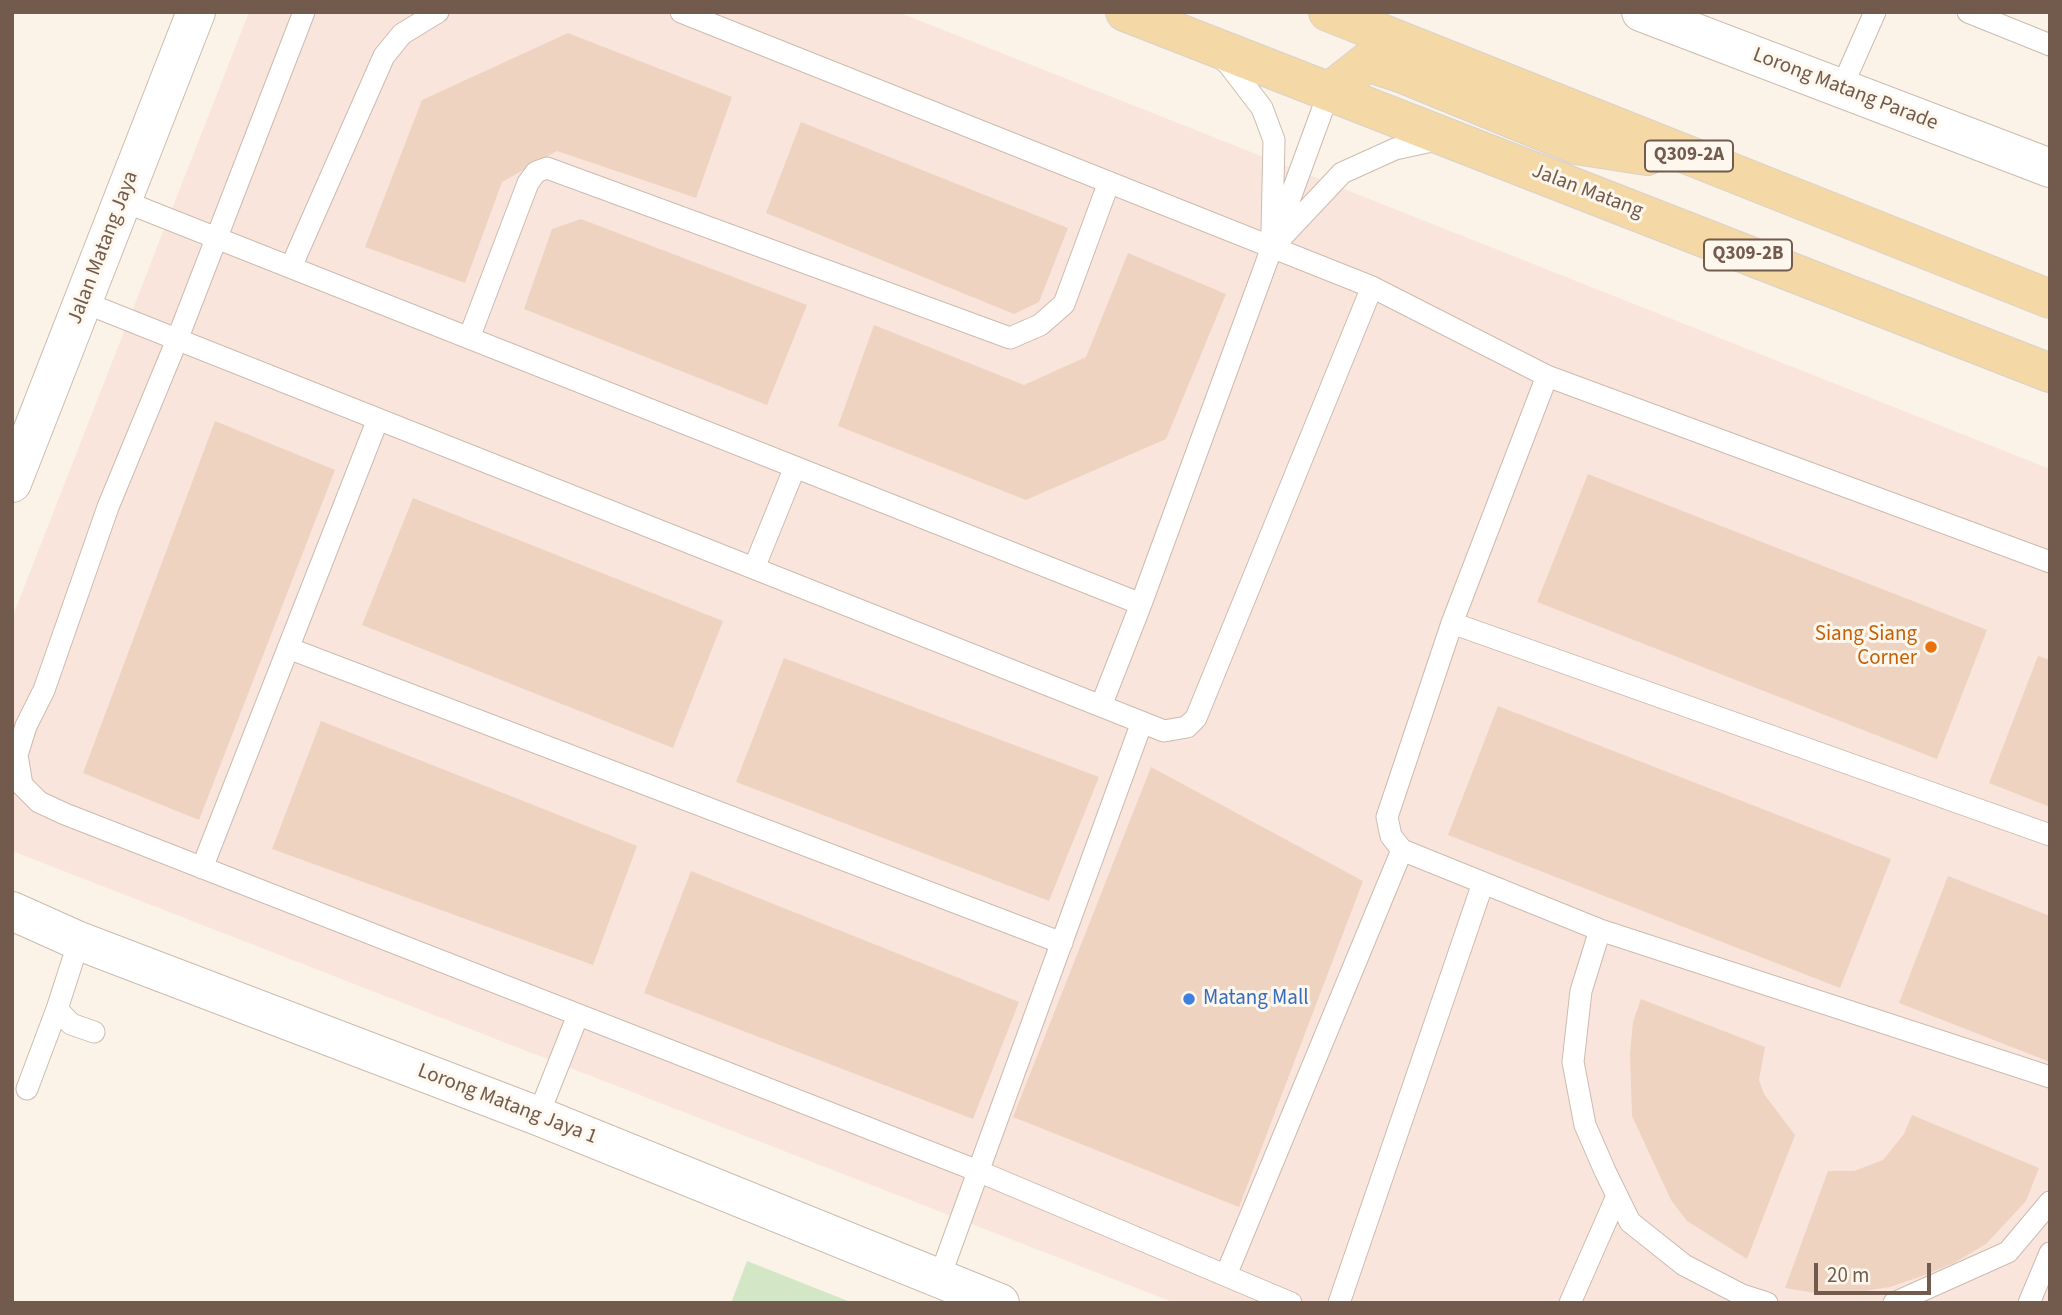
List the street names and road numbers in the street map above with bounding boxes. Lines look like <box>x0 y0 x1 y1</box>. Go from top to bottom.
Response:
street label: Lorong Matang Parade <box>1749 43 1941 137</box>
road number: Q309-2A <box>1645 140 1733 172</box>
street label: Jalan Matang <box>1528 159 1646 225</box>
street label: Jalan Matang Jaya <box>63 168 145 328</box>
road number: Q309-2B <box>1704 240 1792 270</box>
street label: Lorong Matang Jaya 1 <box>414 1059 600 1151</box>

